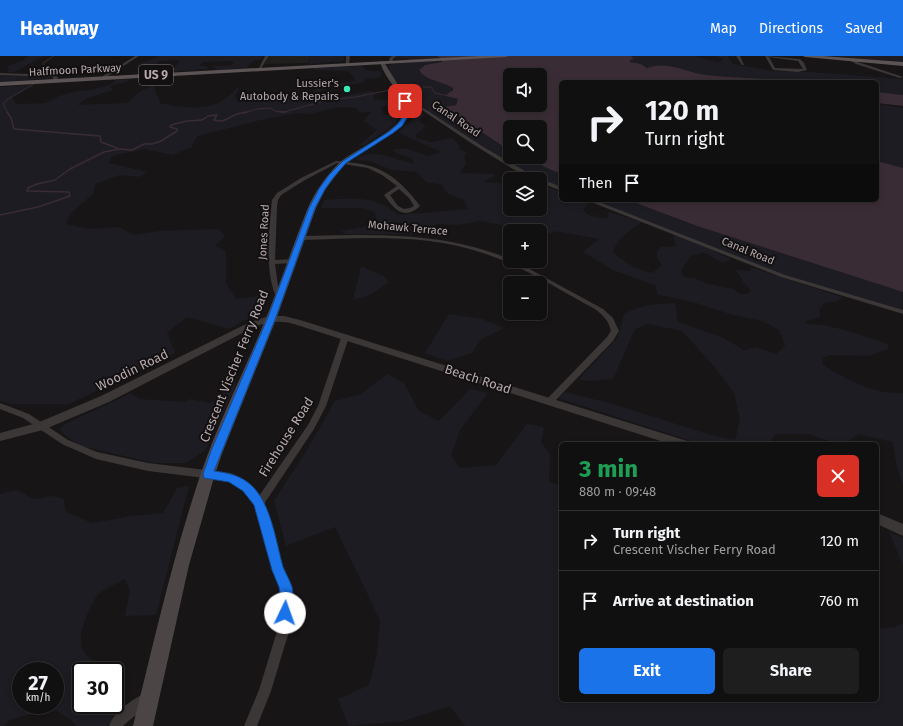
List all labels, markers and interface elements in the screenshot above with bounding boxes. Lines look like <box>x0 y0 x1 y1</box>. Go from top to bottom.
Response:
text: Headway <box>20 17 99 40</box>
text: Map <box>710 20 737 37</box>
text: Directions <box>759 20 823 37</box>
text: Saved <box>845 20 883 37</box>
street label: Halfmoon Parkway <box>28 61 122 79</box>
road number: US 9 <box>139 65 173 85</box>
map controls <box>503 68 547 320</box>
button: sound <box>503 68 547 112</box>
place label: Lussier's Autobody & Repairs <box>240 77 339 103</box>
marker: Lussier's Autobody & Repairs <box>342 84 352 94</box>
pin <box>388 84 422 118</box>
icon: arrive <box>394 90 416 112</box>
text: 120 m <box>645 94 719 127</box>
icon: right <box>579 96 631 148</box>
street label: Canal Road <box>429 98 483 140</box>
button: search <box>503 120 547 164</box>
text: Turn right <box>645 128 725 150</box>
button: layers <box>503 172 547 216</box>
icon: arrive <box>621 172 643 194</box>
text: Then <box>579 174 613 192</box>
street label: Jones Road <box>256 204 272 260</box>
street label: Mohawk Terrace <box>368 218 448 238</box>
button: + <box>503 224 547 268</box>
street label: Canal Road <box>720 235 776 267</box>
button: − <box>503 276 547 320</box>
street label: Crescent Vischer Ferry Road <box>197 288 271 444</box>
street label: Woodin Road <box>94 346 170 394</box>
street label: Beach Road <box>443 361 513 397</box>
street label: Firehouse Road <box>256 395 316 479</box>
text: 3 min <box>579 455 638 483</box>
button: close <box>817 455 859 497</box>
text: 880 m · 09:48 <box>579 484 656 499</box>
text: Turn right <box>613 524 680 542</box>
icon: right <box>579 530 601 552</box>
text: 120 m <box>820 532 859 550</box>
text: Crescent Vischer Ferry Road <box>613 542 776 557</box>
icon: arrive <box>579 590 601 612</box>
position arrow <box>264 592 306 634</box>
text: Arrive at destination <box>613 592 754 610</box>
text: 760 m <box>819 592 859 610</box>
button: Exit <box>579 648 715 694</box>
button: Share <box>723 648 859 694</box>
speed limit sign: 30 <box>72 662 124 714</box>
text: 27 <box>28 671 48 695</box>
text: km/h <box>26 692 50 704</box>

